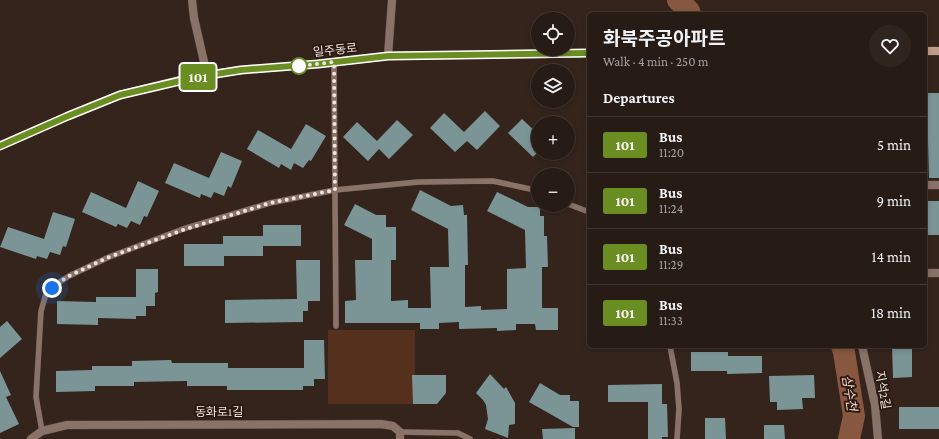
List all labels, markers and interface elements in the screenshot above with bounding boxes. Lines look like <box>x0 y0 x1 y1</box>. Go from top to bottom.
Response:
map controls <box>531 12 575 212</box>
button: locate <box>531 12 575 56</box>
button: heart <box>869 25 911 67</box>
text: 화북주공아파트 <box>603 28 725 49</box>
street label: 일주동로 <box>312 41 358 59</box>
text: Walk · 4 min · 250 m <box>603 54 708 69</box>
unlabelled marker <box>290 57 308 75</box>
line badge: 101 <box>175 64 221 90</box>
button: layers <box>531 64 575 108</box>
text: 101 <box>189 69 207 85</box>
text: Departures <box>603 90 675 106</box>
button: + <box>531 116 575 160</box>
text: Bus <box>659 129 682 145</box>
text: 101 <box>616 137 634 153</box>
text: 5 min <box>877 137 911 153</box>
text: 11:20 <box>659 145 684 160</box>
button: − <box>531 168 575 212</box>
text: Bus <box>659 185 682 201</box>
text: 101 <box>616 193 634 209</box>
text: 9 min <box>877 193 911 209</box>
text: 11:24 <box>659 201 683 216</box>
text: Bus <box>659 241 682 257</box>
text: 101 <box>616 249 634 265</box>
text: 14 min <box>872 249 911 265</box>
text: 11:29 <box>659 257 683 272</box>
your location <box>42 278 62 298</box>
text: Bus <box>659 297 682 313</box>
text: 101 <box>616 305 634 321</box>
text: 18 min <box>871 305 911 321</box>
text: 11:33 <box>659 313 683 328</box>
street label: 지석2길 <box>873 370 893 410</box>
water label: 삼수천 <box>839 374 860 413</box>
street label: 동화로1길 <box>195 405 243 419</box>

